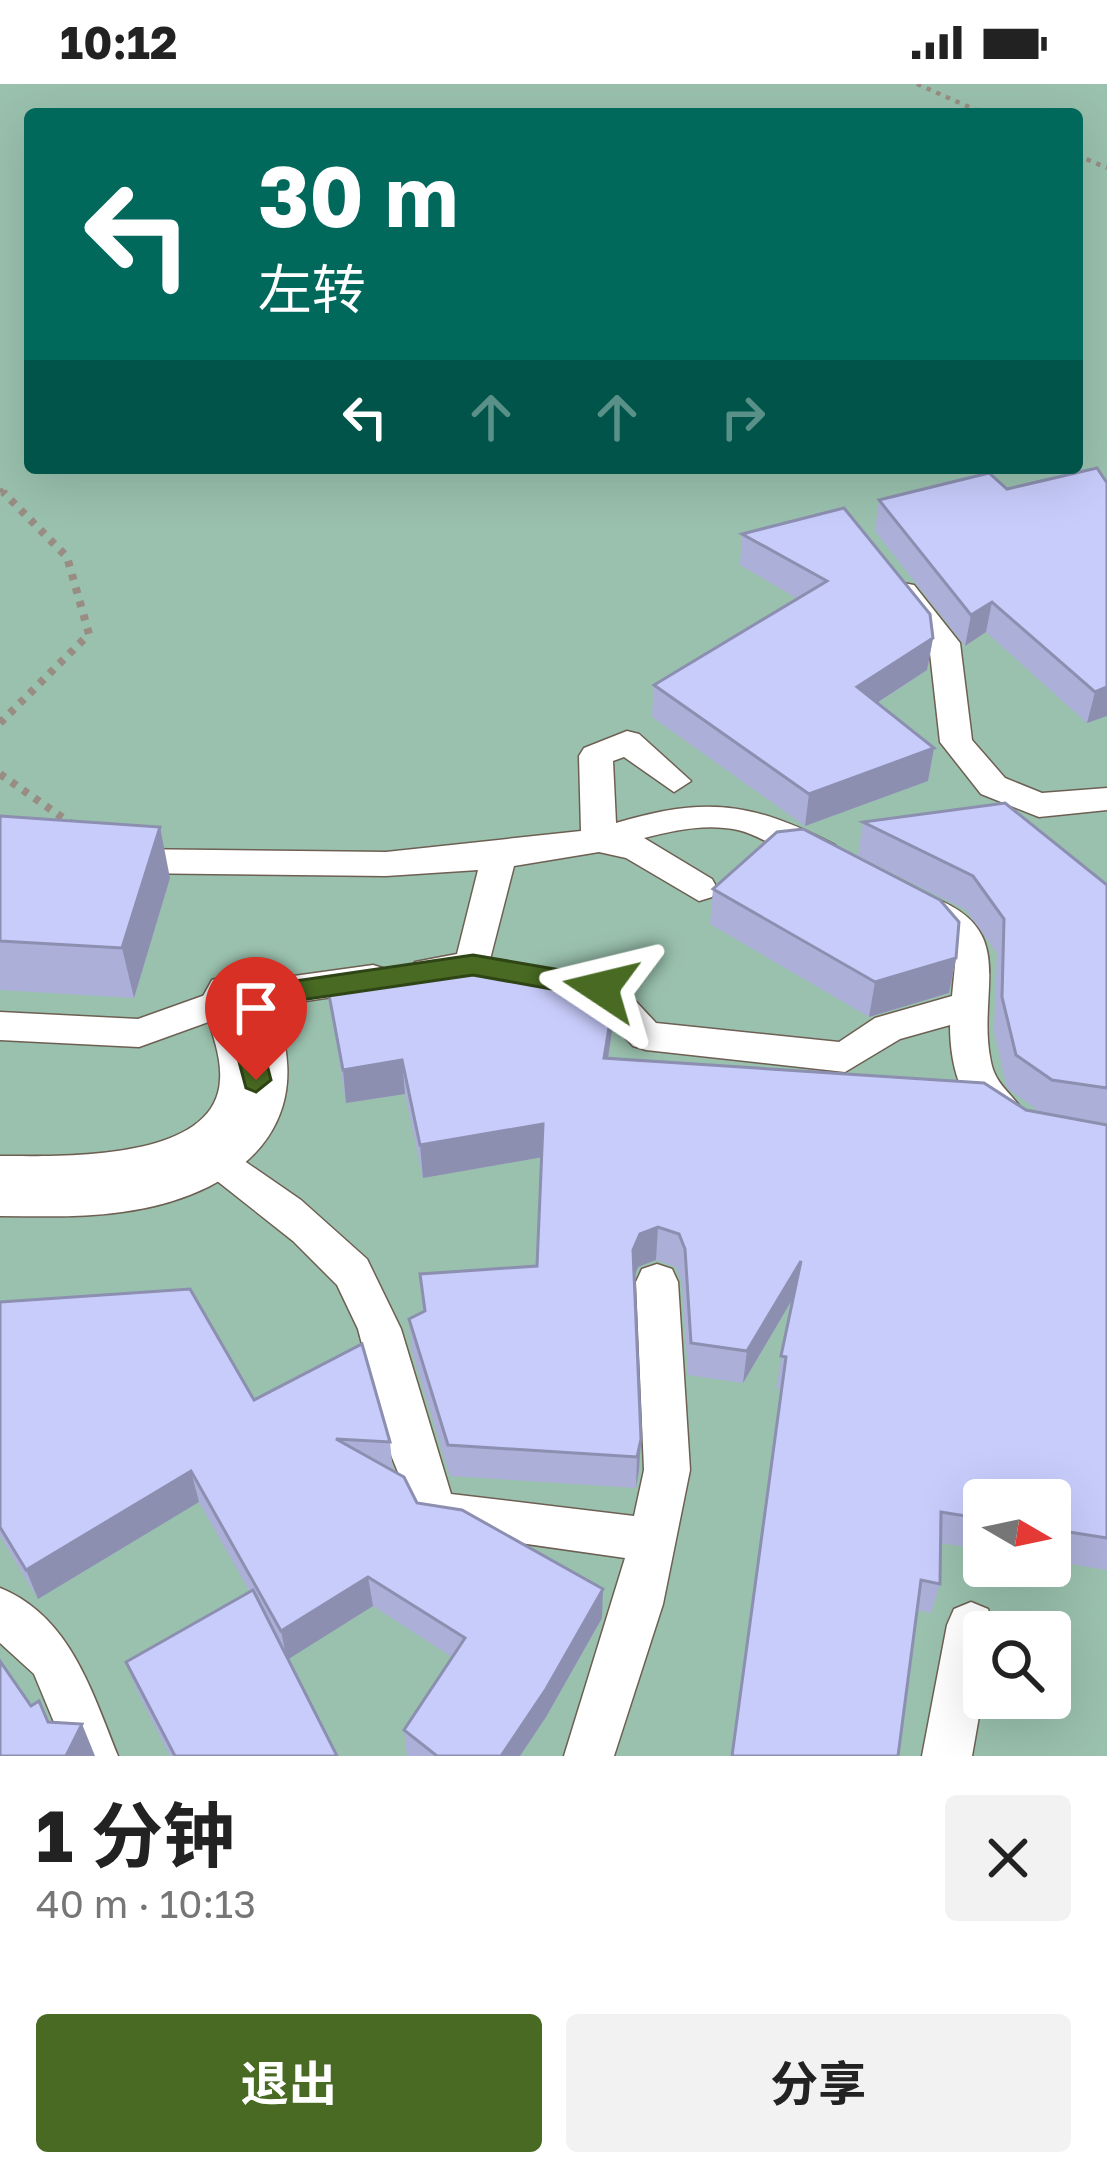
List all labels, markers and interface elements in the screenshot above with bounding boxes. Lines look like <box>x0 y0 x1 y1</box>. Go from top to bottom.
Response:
text: 10:12 <box>60 15 177 69</box>
text: 30 m <box>258 145 458 245</box>
icon: left <box>60 156 216 312</box>
text: 左转 <box>258 256 366 321</box>
icon: left <box>332 384 398 450</box>
icon: ahead <box>458 384 524 450</box>
icon: ahead <box>584 384 650 450</box>
icon: right <box>710 384 776 450</box>
position arrow <box>538 925 664 1051</box>
pin <box>205 957 307 1080</box>
icon: arrive <box>223 975 289 1041</box>
north arrow <box>963 1479 1071 1587</box>
map controls <box>963 1479 1071 1719</box>
button: search <box>963 1611 1071 1719</box>
text: 1 分钟 <box>36 1791 235 1878</box>
button: close <box>945 1795 1071 1921</box>
text: 40 m · 10:13 <box>36 1880 256 1927</box>
button: 退出 <box>36 2014 542 2152</box>
button: 分享 <box>566 2014 1071 2152</box>

